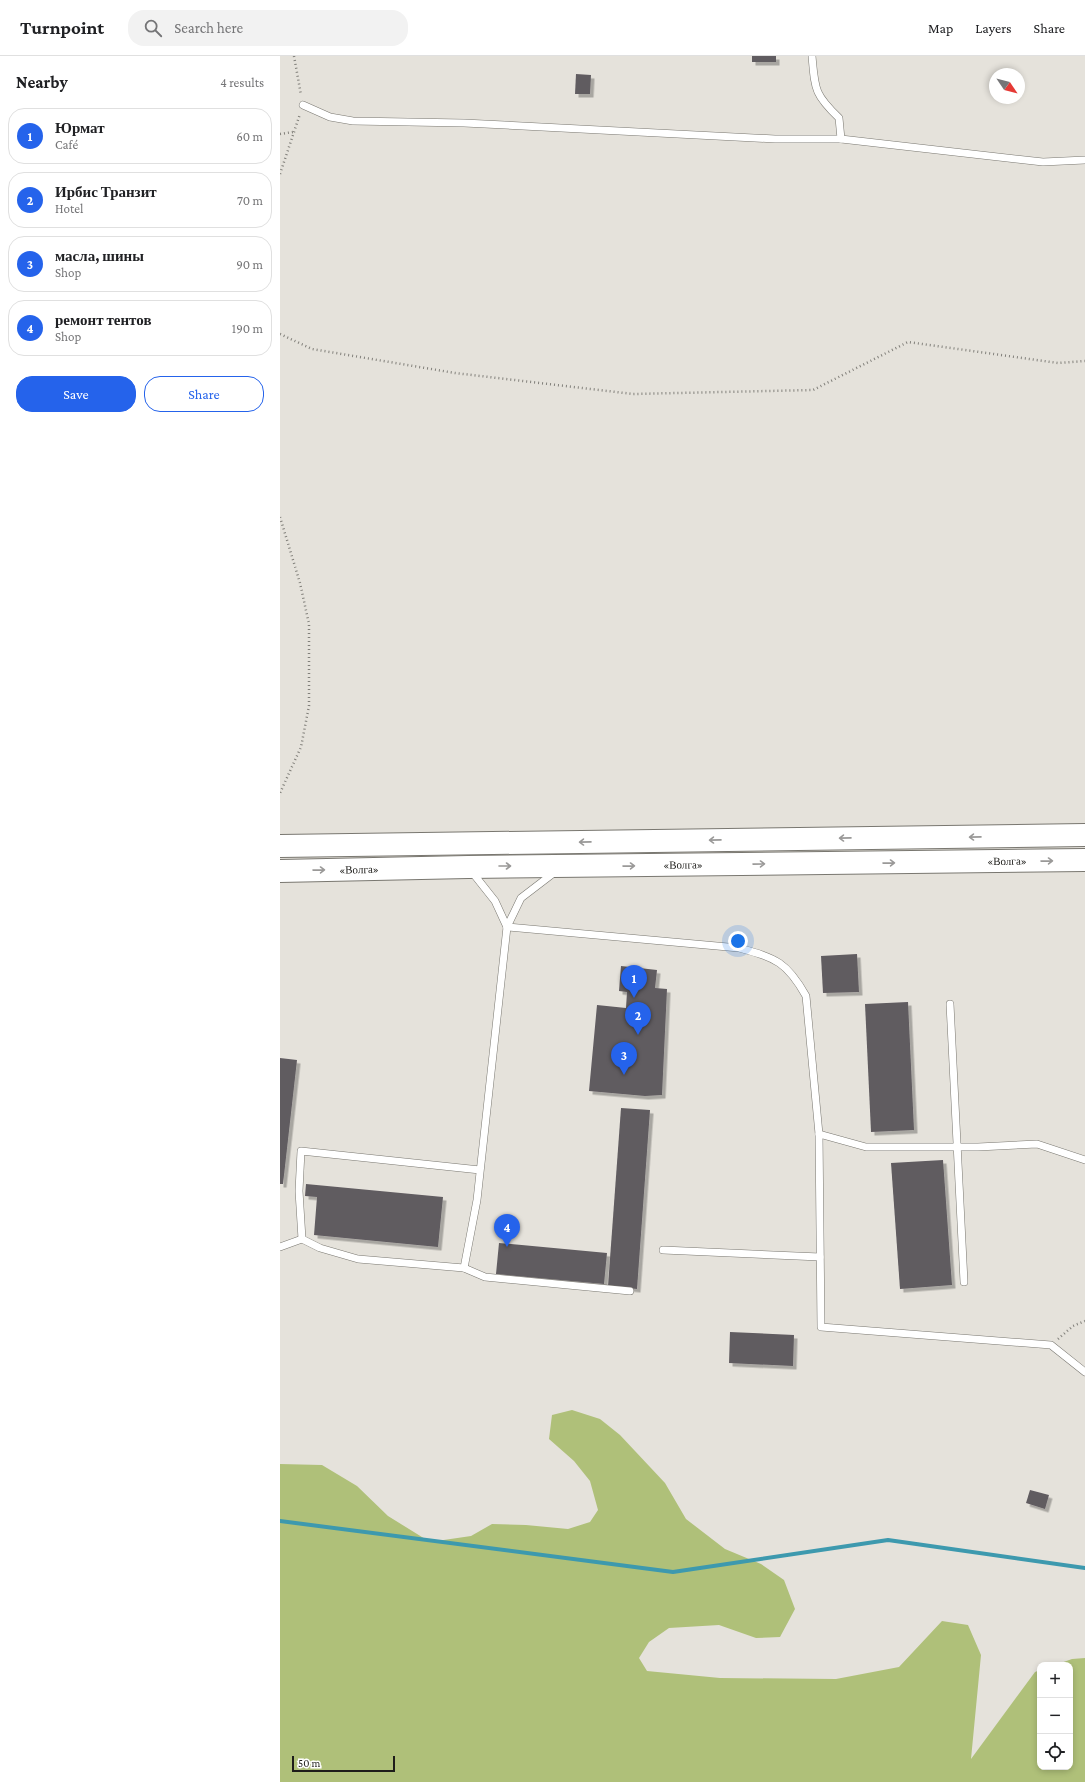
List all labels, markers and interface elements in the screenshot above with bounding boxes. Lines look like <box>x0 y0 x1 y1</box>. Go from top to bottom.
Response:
search box <box>128 10 408 46</box>
text: Turnpoint <box>20 17 104 38</box>
icon: search <box>142 17 164 39</box>
text: Search here <box>174 20 243 36</box>
text: Map <box>928 20 953 36</box>
text: Layers <box>975 20 1012 36</box>
text: Share <box>1034 20 1065 36</box>
north arrow <box>989 68 1025 104</box>
text: Nearby <box>16 73 68 92</box>
text: 4 results <box>220 75 264 90</box>
text: Юрмат <box>55 120 105 136</box>
text: 1 <box>28 129 32 144</box>
text: 60 m <box>236 129 263 144</box>
text: Café <box>55 137 78 152</box>
text: Ирбис Транзит <box>55 184 157 200</box>
text: 2 <box>27 193 33 208</box>
text: 70 m <box>237 193 263 208</box>
text: Hotel <box>55 201 83 216</box>
text: масла, шины <box>55 248 144 264</box>
text: 3 <box>27 257 33 272</box>
text: 90 m <box>236 257 263 272</box>
text: Shop <box>55 265 81 280</box>
text: ремонт тентов <box>55 312 151 328</box>
text: 4 <box>26 321 34 336</box>
text: 190 m <box>232 321 263 336</box>
text: Shop <box>55 329 81 344</box>
button: Save <box>16 376 136 412</box>
button: Share <box>144 376 264 412</box>
one-way arrow <box>969 833 982 841</box>
one-way arrow <box>839 835 852 842</box>
one-way arrow <box>709 836 722 844</box>
one-way arrow <box>579 838 592 846</box>
street label: «Волга» <box>987 855 1027 867</box>
one-way arrow <box>1040 857 1053 865</box>
street label: «Волга» <box>663 858 703 871</box>
one-way arrow <box>882 859 895 866</box>
one-way arrow <box>752 860 765 868</box>
one-way arrow <box>498 862 511 870</box>
one-way arrow <box>622 862 635 869</box>
street label: «Волга» <box>339 863 379 876</box>
one-way arrow <box>312 866 325 874</box>
your location <box>728 931 748 951</box>
pin: 1 <box>621 965 647 998</box>
pin: 2 <box>625 1002 651 1035</box>
pin: 3 <box>611 1042 637 1075</box>
pin: 4 <box>494 1214 520 1247</box>
map controls <box>1037 1662 1073 1770</box>
button: + <box>1037 1662 1073 1698</box>
button: − <box>1037 1698 1073 1734</box>
button: locate <box>1037 1734 1073 1770</box>
scale bar <box>292 1754 395 1773</box>
text: 50 m <box>298 1757 320 1769</box>

